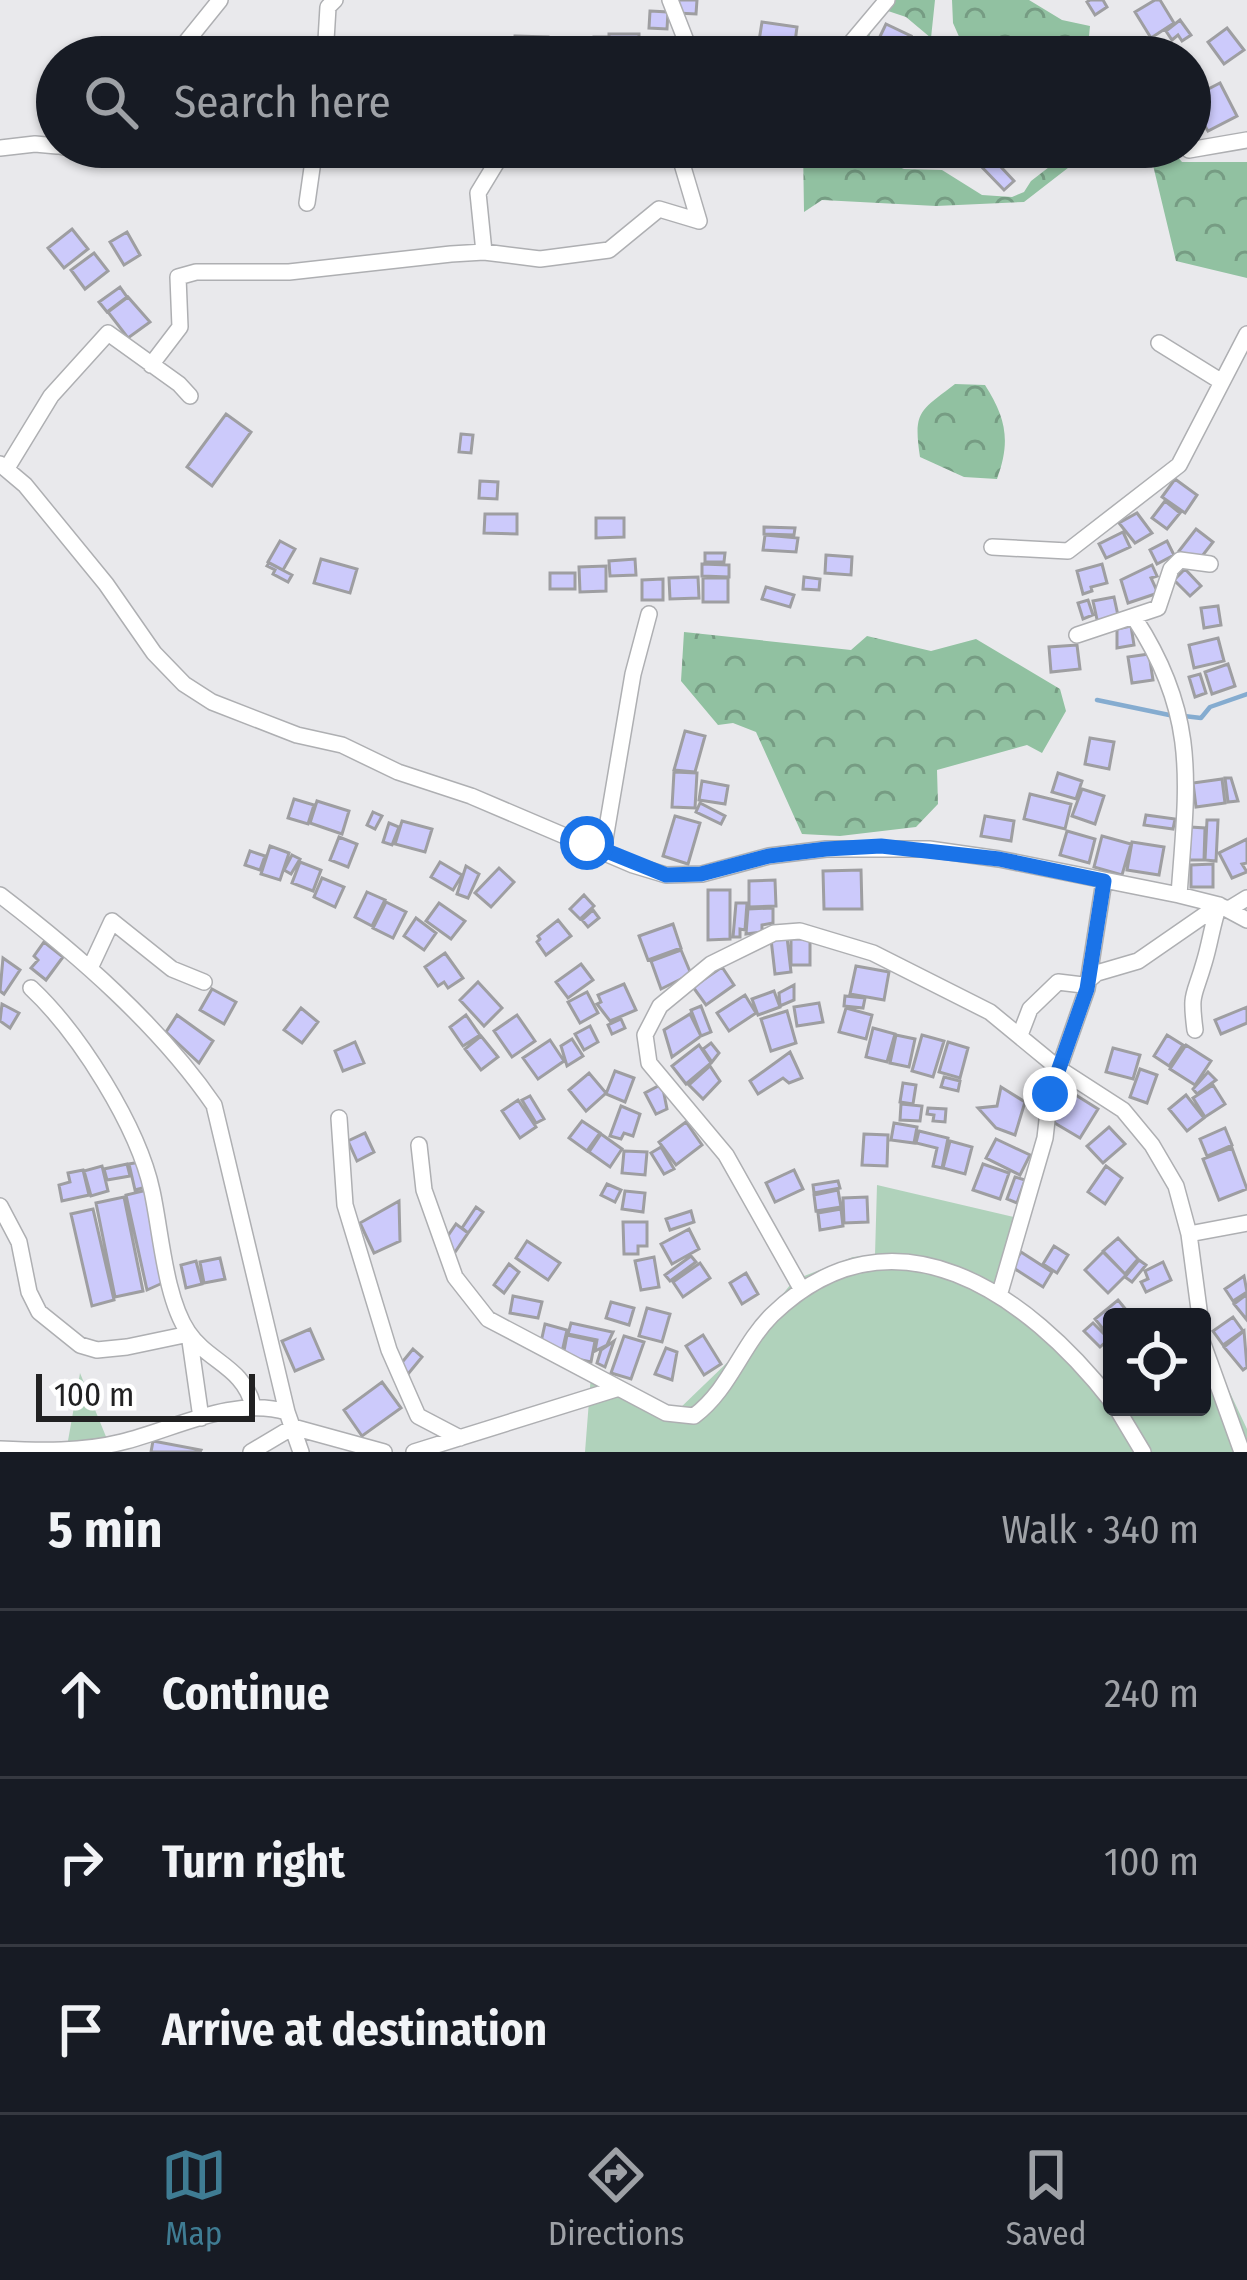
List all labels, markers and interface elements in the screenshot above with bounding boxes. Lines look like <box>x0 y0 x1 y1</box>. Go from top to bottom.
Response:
search box <box>36 36 1211 168</box>
icon: search <box>78 69 144 135</box>
text: Search here <box>174 75 391 129</box>
route start <box>560 816 614 870</box>
route end <box>1023 1067 1077 1121</box>
map controls <box>1103 1308 1211 1416</box>
button: locate <box>1103 1308 1211 1416</box>
scale bar <box>36 1368 255 1421</box>
text: 100 m <box>54 1375 134 1415</box>
text: 5 min <box>48 1499 163 1561</box>
text: Walk · 340 m <box>1001 1507 1199 1553</box>
icon: ahead <box>48 1661 114 1727</box>
text: Continue <box>162 1667 330 1721</box>
text: 240 m <box>1104 1671 1199 1717</box>
icon: right <box>48 1829 114 1895</box>
text: Turn right <box>162 1835 345 1889</box>
text: 100 m <box>1104 1839 1199 1885</box>
icon: arrive <box>48 1997 114 2063</box>
text: Arrive at destination <box>162 2003 547 2057</box>
tab: Map <box>161 2142 227 2254</box>
tab: Directions <box>548 2142 684 2254</box>
tab: Saved <box>1006 2142 1086 2254</box>

